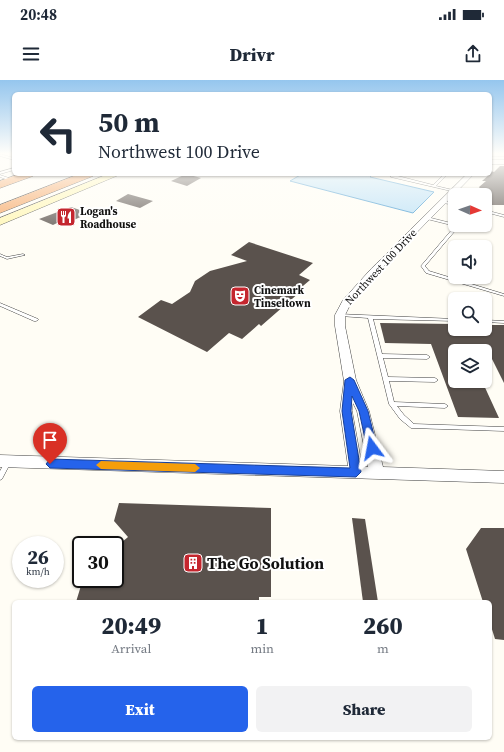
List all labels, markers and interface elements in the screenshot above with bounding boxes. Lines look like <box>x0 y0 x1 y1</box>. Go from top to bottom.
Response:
text: 20:48 <box>20 4 57 25</box>
text: Drivr <box>230 42 274 67</box>
icon: menu <box>20 43 42 65</box>
icon: share <box>462 43 484 65</box>
text: 50 m <box>98 103 160 141</box>
icon: left <box>32 108 84 160</box>
text: Northwest 100 Drive <box>98 139 260 164</box>
north arrow <box>448 188 492 232</box>
map controls <box>448 188 492 388</box>
place label: Logan's Roadhouse <box>80 204 137 232</box>
restaurant icon: Logan's Roadhouse <box>55 206 77 228</box>
street label: Northwest 100 Drive <box>342 225 421 308</box>
button: sound <box>448 240 492 284</box>
place label: Cinemark Tinseltown <box>254 283 311 311</box>
theatre icon: Cinemark Tinseltown <box>229 285 251 307</box>
button: search <box>448 292 492 336</box>
button: layers <box>448 344 492 388</box>
pin <box>33 423 67 464</box>
position arrow <box>351 427 393 469</box>
icon: arrive <box>39 429 61 451</box>
speed limit sign: 30 <box>72 536 124 588</box>
text: 26 <box>27 543 49 571</box>
building icon: The Go Solution <box>182 552 204 574</box>
place label: The Go Solution <box>207 552 324 574</box>
text: km/h <box>26 565 50 578</box>
text: 20:49 <box>101 609 161 642</box>
text: 1 <box>256 609 269 642</box>
text: 260 <box>363 609 403 642</box>
text: Arrival <box>111 640 151 657</box>
text: min <box>250 640 274 657</box>
text: m <box>377 640 389 657</box>
button: Exit <box>32 686 248 732</box>
button: Share <box>256 686 472 732</box>

